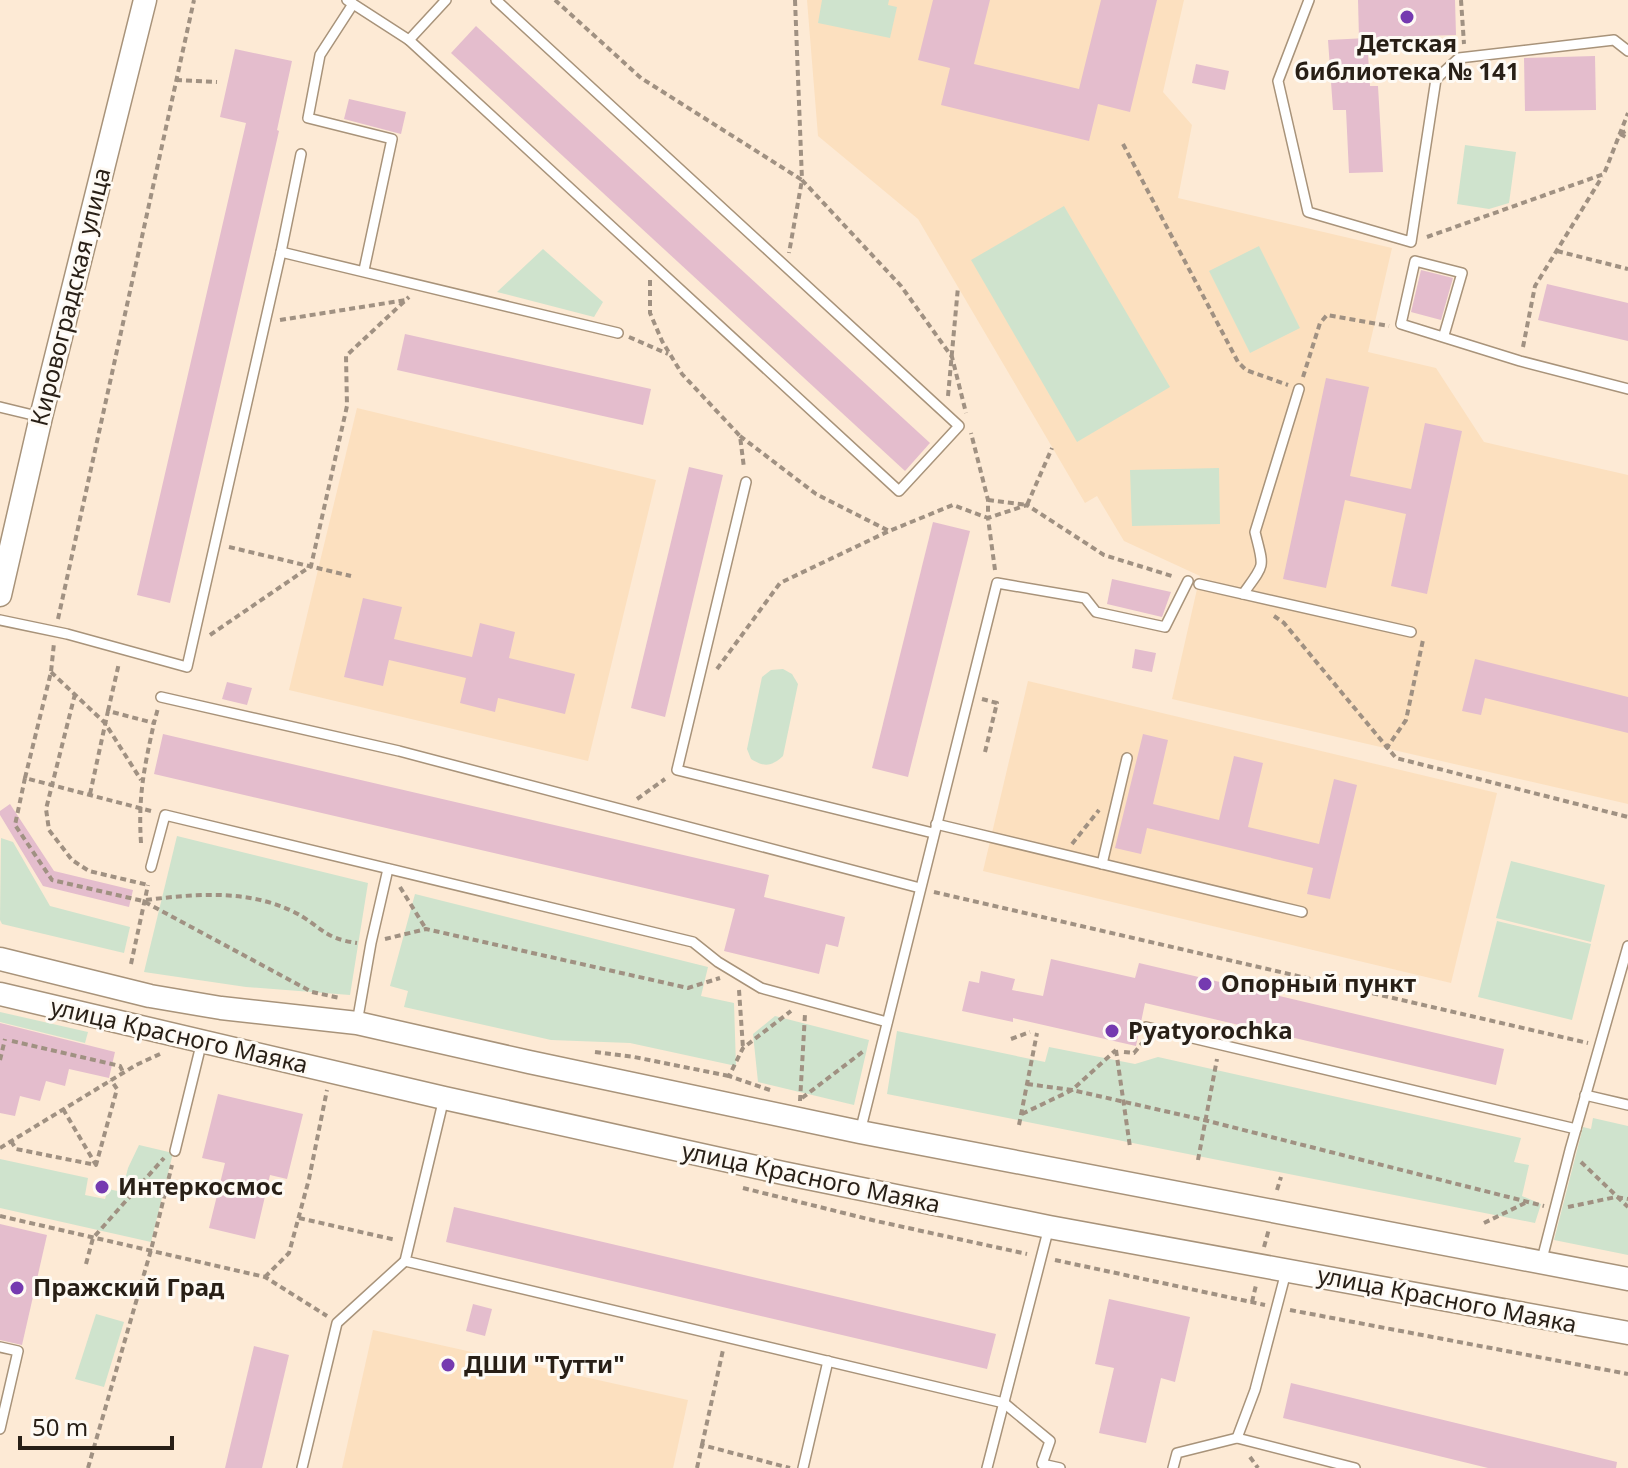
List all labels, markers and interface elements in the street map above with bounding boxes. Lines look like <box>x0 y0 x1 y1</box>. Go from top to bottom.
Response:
marker: Детская библиотека № 141 <box>1398 8 1416 26</box>
place label: Детская библиотека № 141 <box>1295 26 1519 87</box>
street label: Кировоградская улица <box>21 164 118 429</box>
place label: Опорный пункт <box>1221 966 1416 999</box>
marker: Опорный пункт <box>1196 975 1214 993</box>
street label: улица Красного Маяка <box>47 989 311 1080</box>
place label: Pyatyorochka <box>1128 1013 1293 1046</box>
marker: Pyatyorochka <box>1103 1022 1121 1040</box>
street label: улица Красного Маяка <box>679 1133 944 1220</box>
place label: Интеркосмос <box>118 1169 283 1202</box>
marker: Интеркосмос <box>93 1178 111 1196</box>
street label: улица Красного Маяка <box>1315 1257 1580 1340</box>
place label: Пражский Град <box>33 1270 225 1303</box>
marker: Пражский Град <box>8 1279 26 1297</box>
place label: ДШИ "Тутти" <box>464 1347 625 1380</box>
marker: ДШИ "Тутти" <box>439 1356 457 1374</box>
scale bar <box>20 1400 172 1450</box>
text: 50 m <box>32 1410 88 1443</box>

